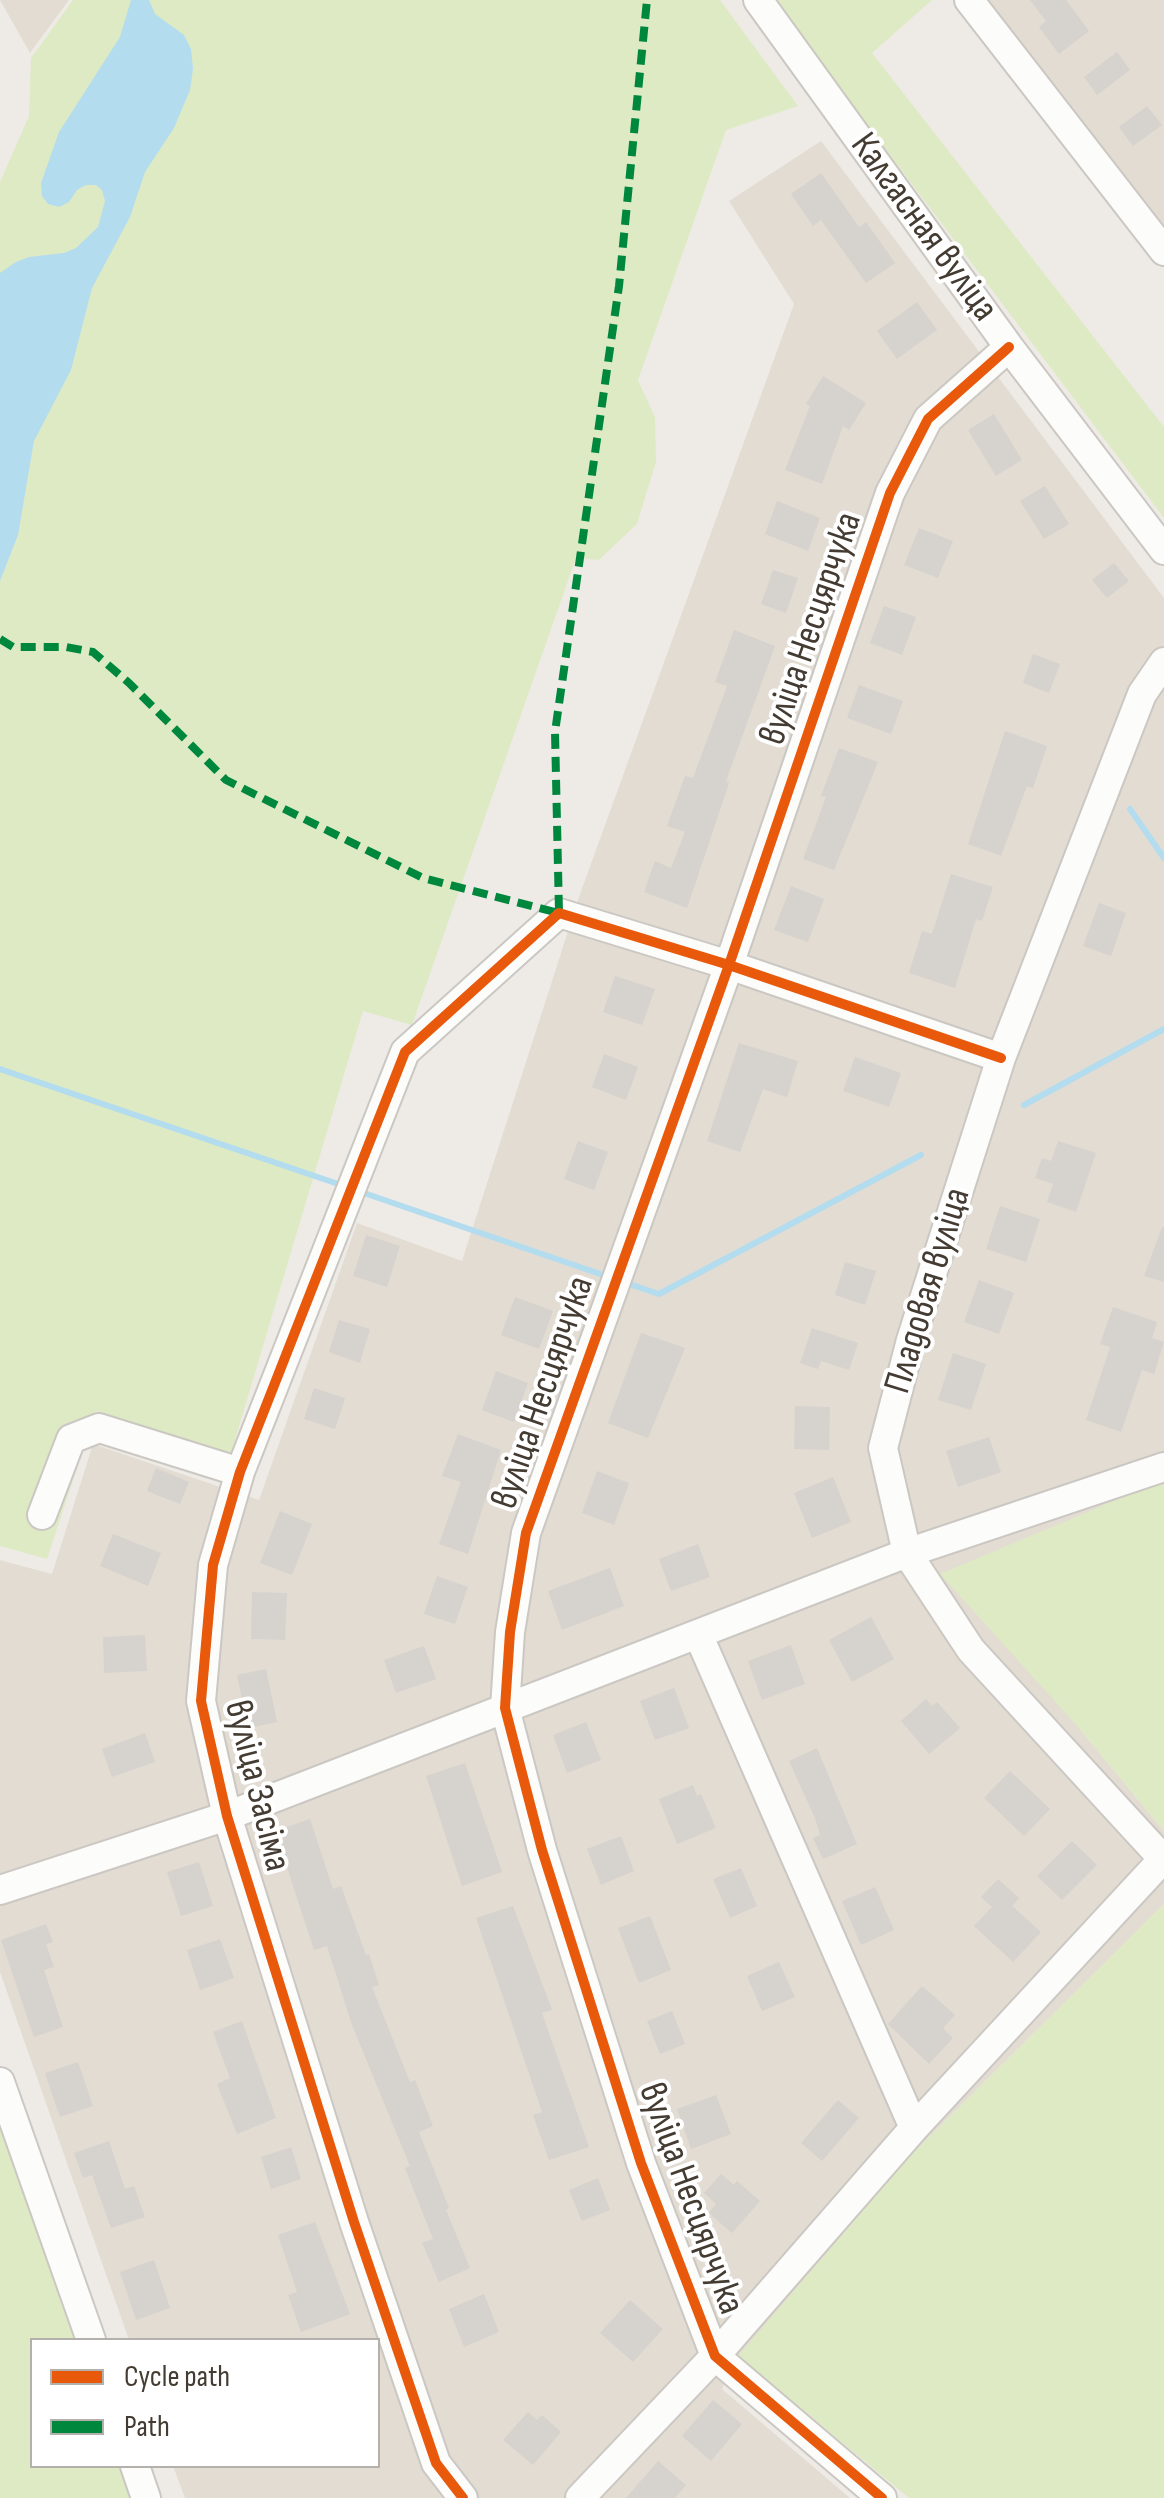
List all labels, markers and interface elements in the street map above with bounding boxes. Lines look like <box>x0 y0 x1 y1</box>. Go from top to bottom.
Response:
street label: Калгасная вуліца <box>839 125 1007 331</box>
street label: вуліца Несцярчука <box>751 507 873 751</box>
street label: Пладовая вуліца <box>876 1183 982 1399</box>
street label: вуліца Несцярчука <box>483 1271 605 1515</box>
street label: вуліца Засіма <box>213 1696 299 1876</box>
street label: вуліца Несцярчука <box>627 2077 753 2321</box>
legend <box>30 2338 380 2468</box>
text: Cycle path <box>124 2359 230 2395</box>
text: Path <box>124 2409 170 2445</box>

